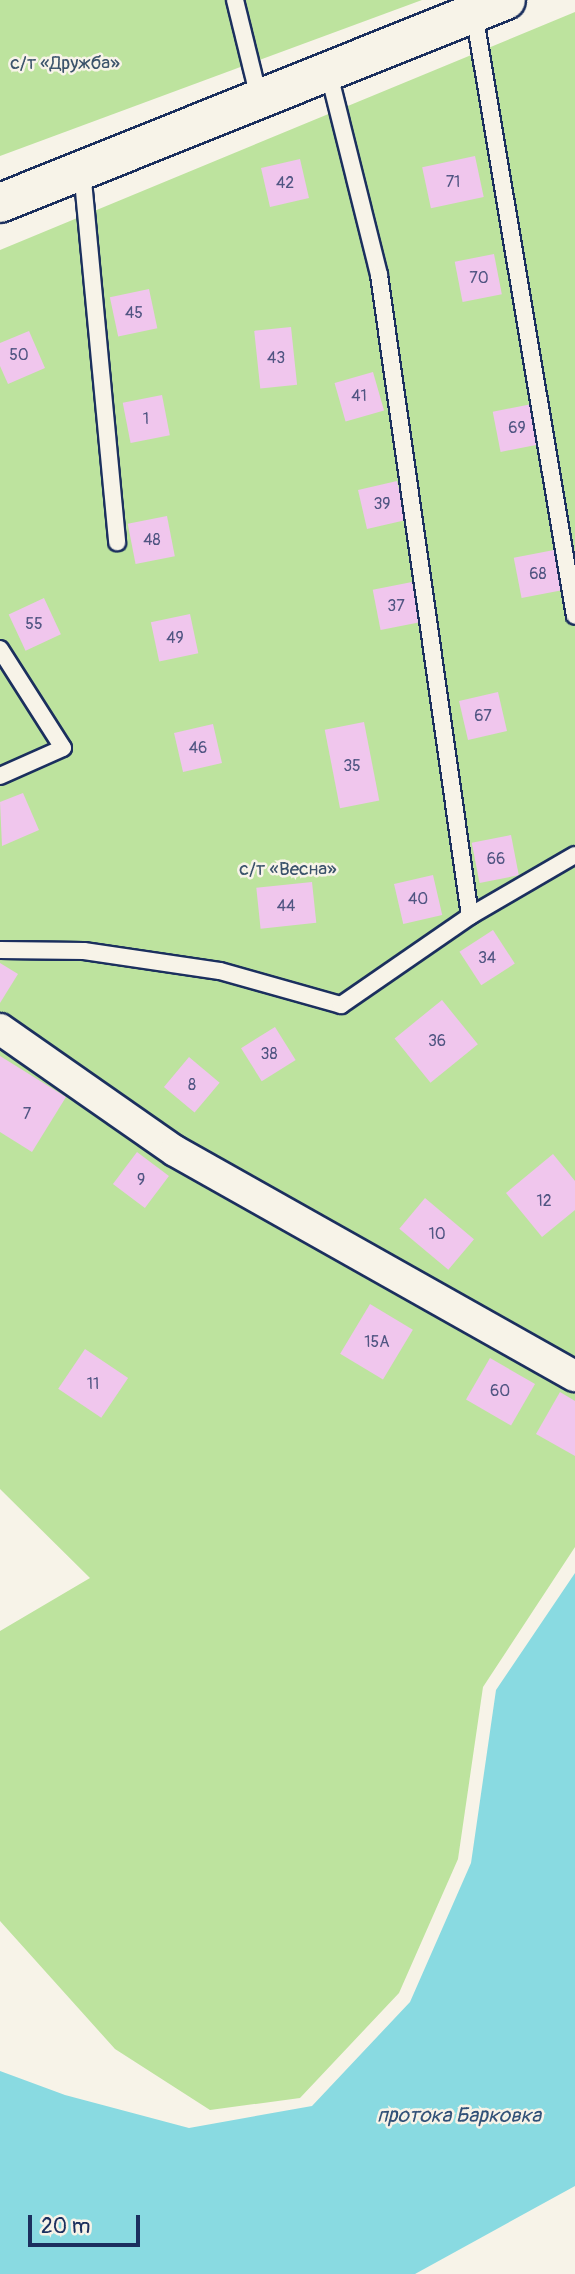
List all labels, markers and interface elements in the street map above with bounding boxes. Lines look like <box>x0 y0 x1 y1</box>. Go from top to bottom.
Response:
park label: с/т «Дружба» <box>10 53 120 75</box>
house number: 71 <box>446 172 460 192</box>
house number: 42 <box>276 173 294 193</box>
house number: 70 <box>469 268 489 288</box>
house number: 45 <box>125 303 143 323</box>
house number: 50 <box>9 345 29 365</box>
house number: 43 <box>267 348 285 368</box>
house number: 41 <box>351 386 367 406</box>
house number: 1 <box>143 409 149 429</box>
house number: 69 <box>508 418 526 438</box>
house number: 39 <box>373 494 391 514</box>
house number: 48 <box>143 530 161 550</box>
house number: 68 <box>529 564 547 584</box>
house number: 37 <box>387 596 405 616</box>
house number: 55 <box>25 614 43 634</box>
house number: 49 <box>166 628 184 648</box>
house number: 67 <box>474 706 492 726</box>
house number: 46 <box>189 738 207 758</box>
house number: 35 <box>343 756 361 776</box>
house number: 66 <box>487 849 505 869</box>
park label: с/т «Весна» <box>239 859 337 881</box>
house number: 40 <box>408 889 428 909</box>
house number: 44 <box>277 896 295 916</box>
house number: 34 <box>478 948 496 968</box>
house number: 36 <box>428 1031 446 1051</box>
house number: 38 <box>261 1044 277 1064</box>
house number: 8 <box>188 1075 196 1095</box>
house number: 7 <box>23 1104 31 1124</box>
house number: 9 <box>137 1170 145 1190</box>
house number: 12 <box>536 1191 552 1211</box>
house number: 10 <box>428 1224 446 1244</box>
house number: 15А <box>364 1332 390 1352</box>
house number: 11 <box>87 1374 99 1394</box>
house number: 60 <box>490 1381 510 1401</box>
water label: протока Барковка <box>377 2103 541 2129</box>
scale bar <box>32 2200 144 2244</box>
text: 20 m <box>41 2213 90 2240</box>

